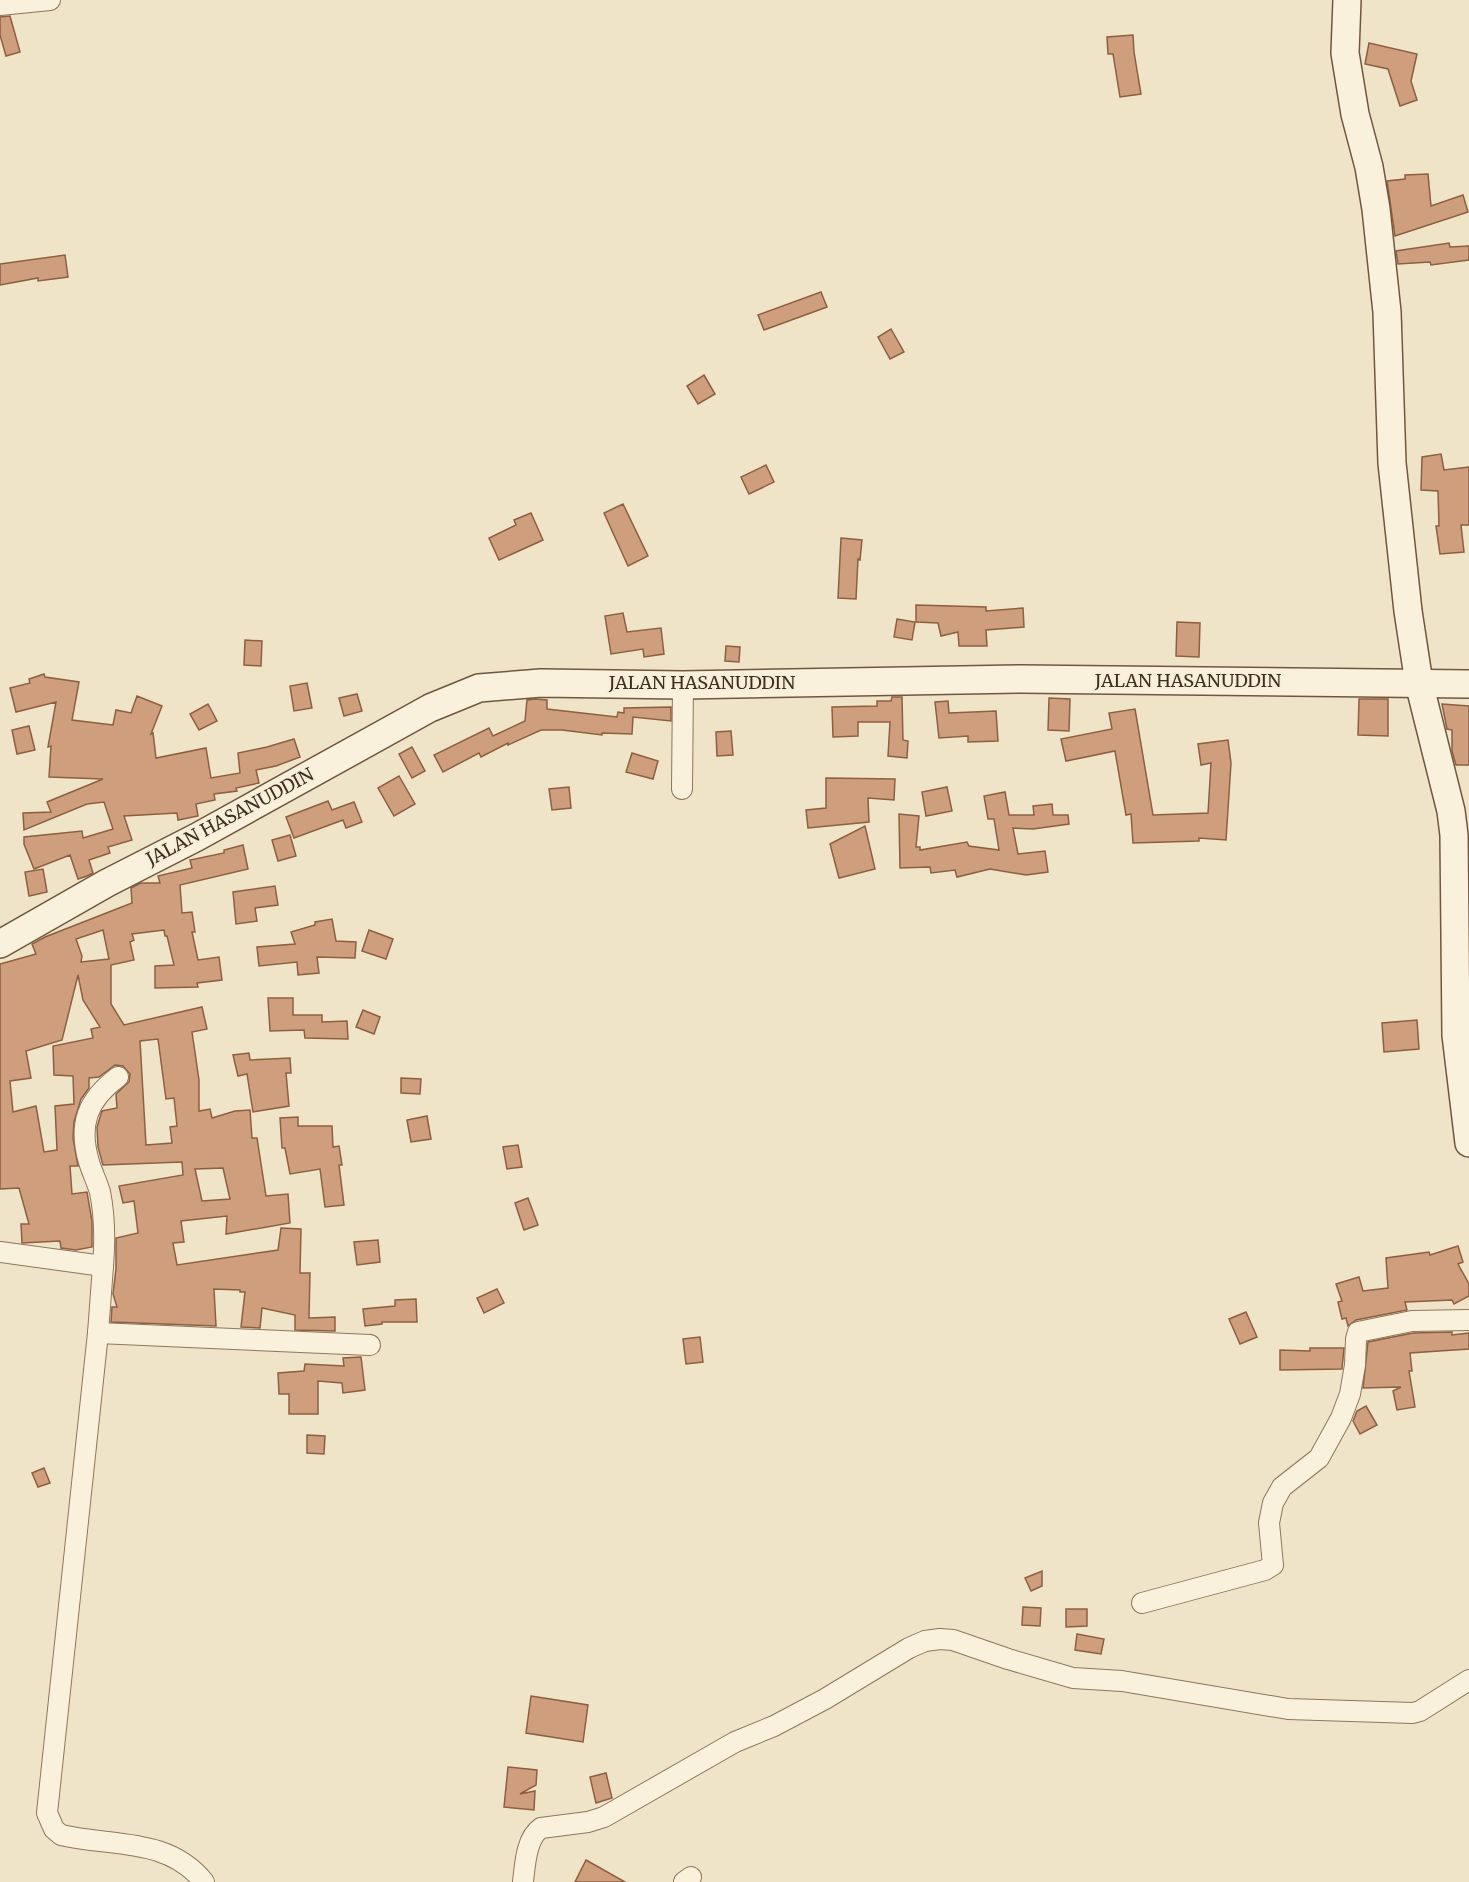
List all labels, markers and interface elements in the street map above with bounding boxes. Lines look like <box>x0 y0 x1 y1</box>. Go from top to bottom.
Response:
street label: JALAN HASANUDDIN <box>1094 669 1281 692</box>
street label: JALAN HASANUDDIN <box>608 671 795 694</box>
street label: JALAN HASANUDDIN <box>141 763 317 871</box>

